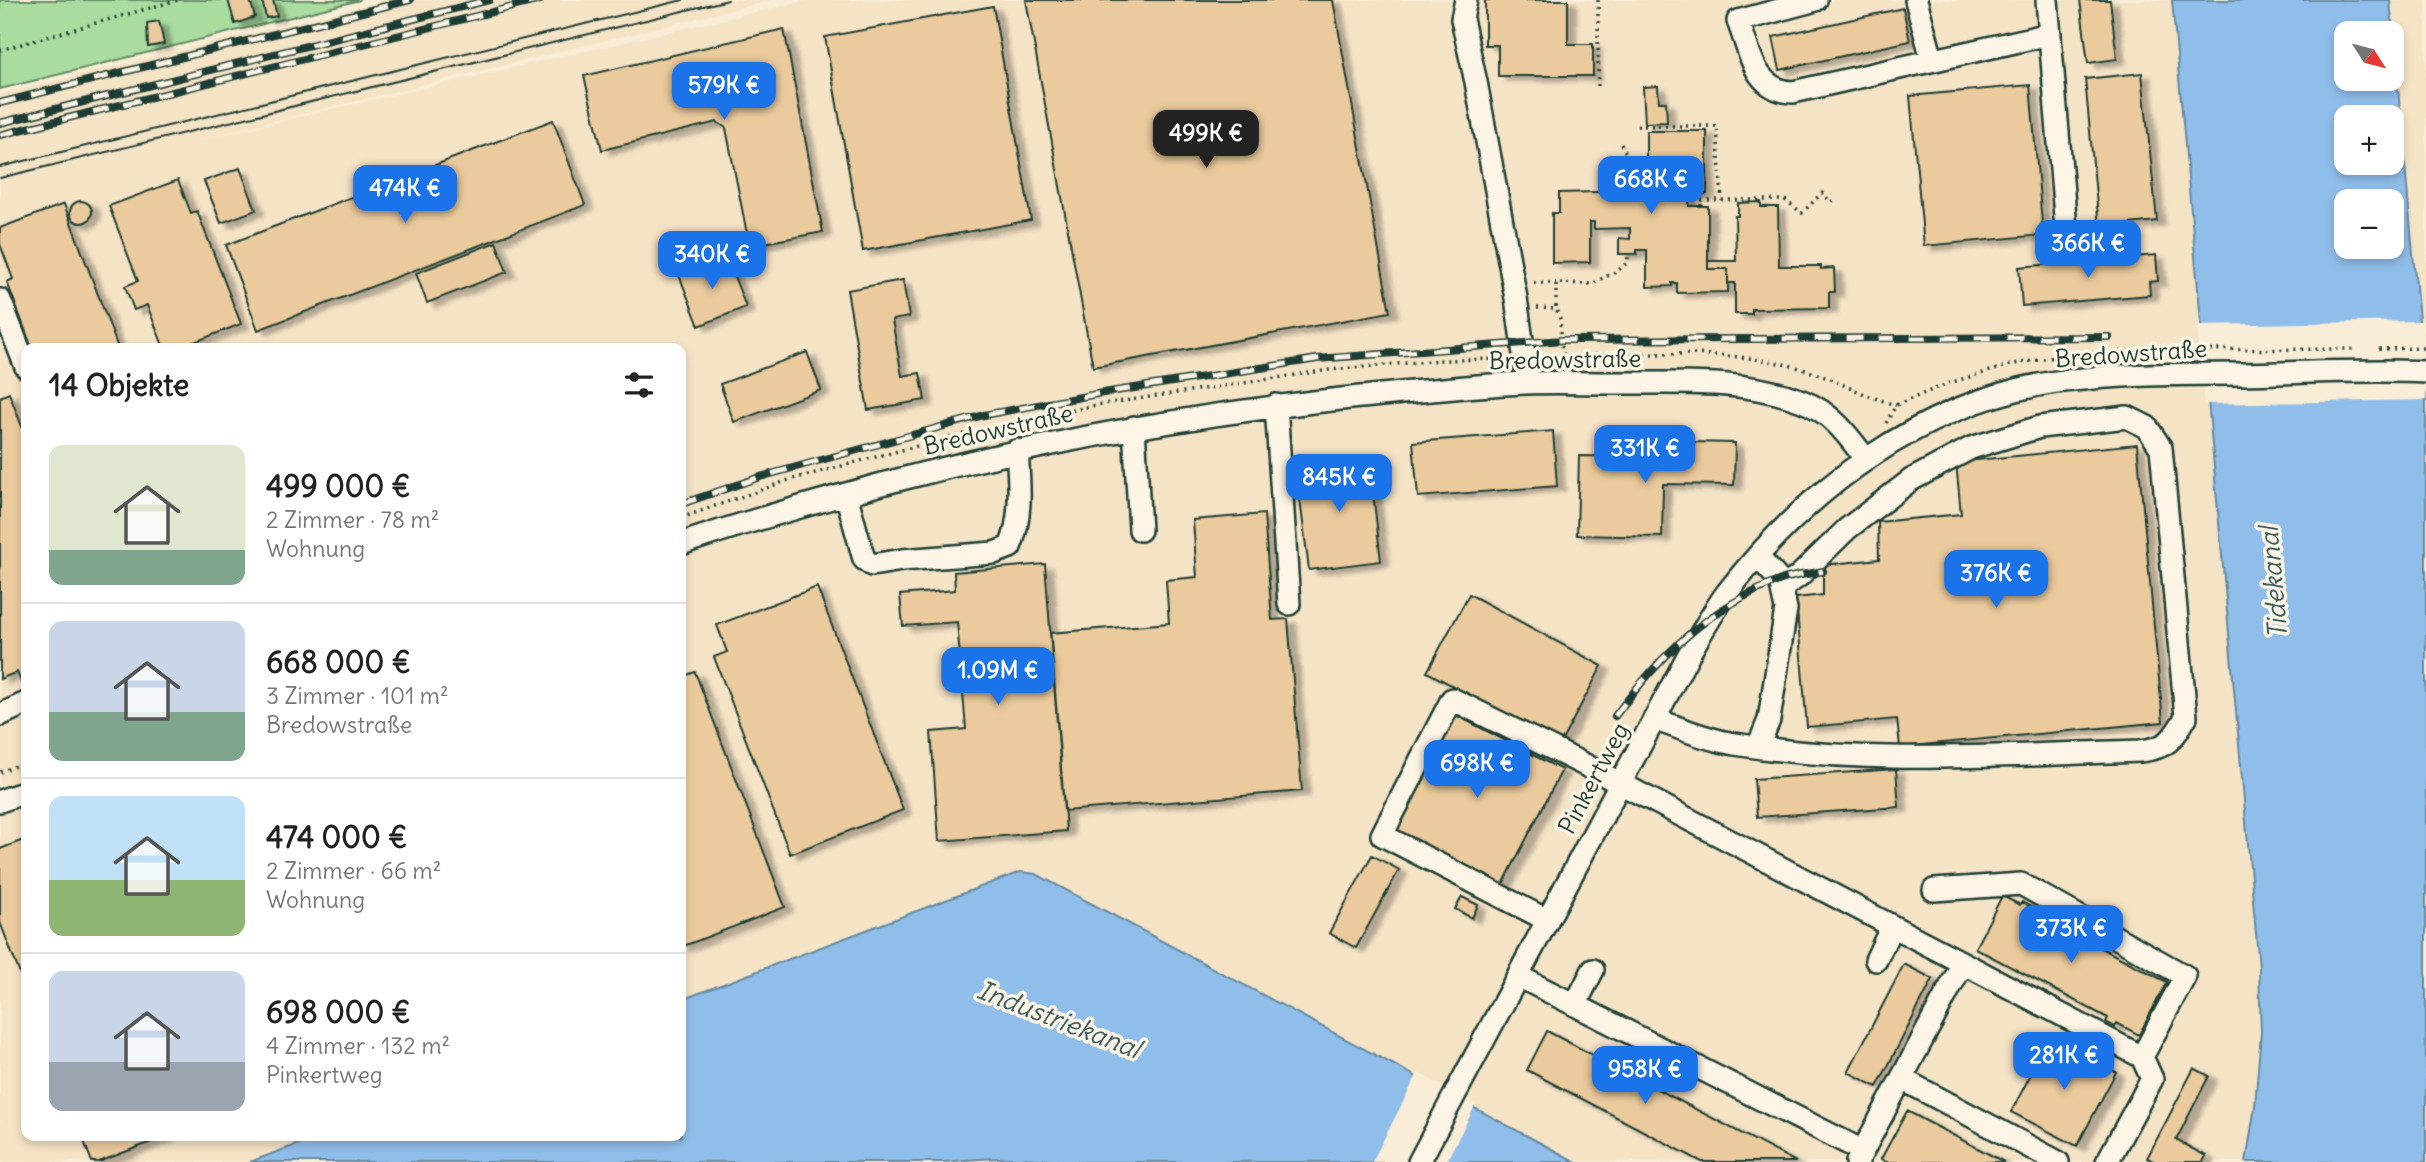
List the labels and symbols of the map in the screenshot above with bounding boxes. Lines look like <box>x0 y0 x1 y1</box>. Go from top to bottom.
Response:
north arrow <box>2334 21 2404 91</box>
pin: 579K € <box>667 62 781 122</box>
pin: 499K € <box>1149 110 1263 170</box>
pin: 668K € <box>1594 156 1708 216</box>
pin: 474K € <box>348 166 462 225</box>
pin: 366K € <box>2031 220 2145 280</box>
pin: 340K € <box>655 232 769 291</box>
street label: Bredowstraße <box>2054 333 2208 373</box>
street label: Bredowstraße <box>1489 343 1641 375</box>
street label: Bredowstraße <box>920 397 1076 461</box>
pin: 331K € <box>1588 426 1702 485</box>
pin: 845K € <box>1282 454 1396 514</box>
water label: Tidekanal <box>2251 522 2294 640</box>
pin: 376K € <box>1939 550 2053 610</box>
pin: 1.09M € <box>933 648 1063 707</box>
street label: Pinkertweg <box>1551 717 1635 839</box>
pin: 698K € <box>1420 740 1534 800</box>
pin: 373K € <box>2014 906 2128 965</box>
water label: Industriekanal <box>973 973 1148 1066</box>
pin: 281K € <box>2007 1032 2121 1092</box>
pin: 958K € <box>1588 1046 1702 1106</box>

